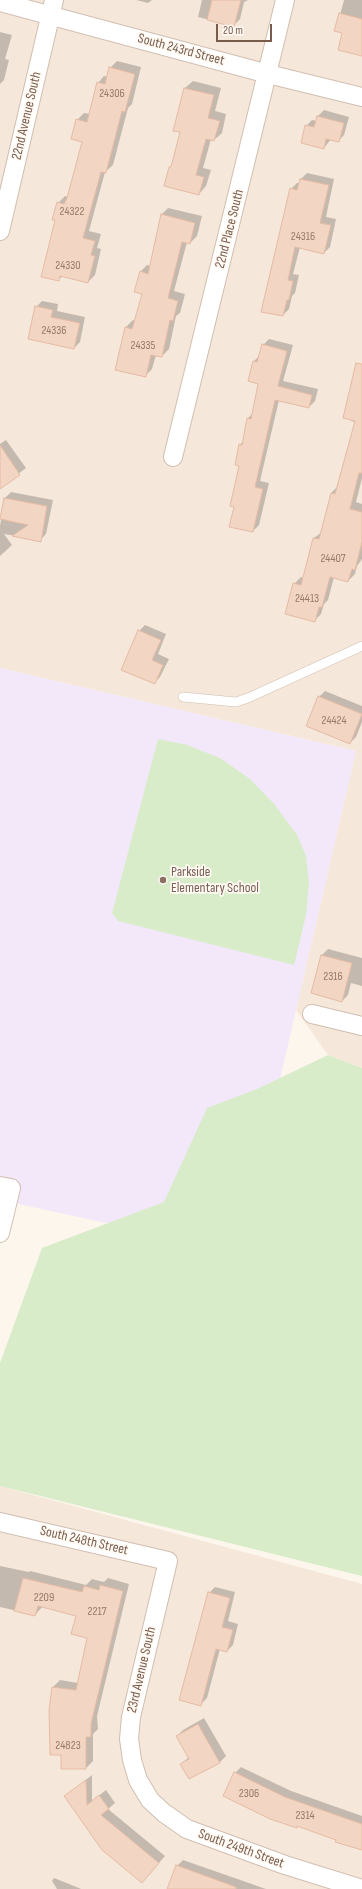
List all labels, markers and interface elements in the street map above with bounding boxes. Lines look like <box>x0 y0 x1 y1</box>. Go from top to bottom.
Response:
scale bar <box>218 16 274 42</box>
text: 20 m <box>223 23 243 38</box>
street label: South 243rd Street <box>136 30 226 70</box>
street label: 22nd Avenue South <box>9 70 45 162</box>
house number: 24306 <box>99 87 125 101</box>
street label: 22nd Place South <box>212 188 248 270</box>
house number: 24322 <box>60 205 84 219</box>
house number: 24316 <box>291 230 315 244</box>
house number: 24330 <box>55 259 81 273</box>
house number: 24336 <box>41 324 67 338</box>
house number: 24335 <box>131 339 155 353</box>
house number: 24407 <box>320 552 346 566</box>
house number: 24413 <box>295 592 319 606</box>
house number: 24424 <box>322 714 346 728</box>
place label: Parkside Elementary School <box>171 864 259 896</box>
marker: Parkside Elementary School <box>158 875 168 885</box>
house number: 2316 <box>323 970 343 984</box>
street label: South 248th Street <box>38 1523 130 1559</box>
house number: 2209 <box>34 1591 54 1605</box>
house number: 2217 <box>88 1605 106 1619</box>
street label: 23rd Avenue South <box>124 1625 160 1715</box>
house number: 24823 <box>55 1739 81 1753</box>
house number: 2306 <box>239 1787 259 1801</box>
house number: 2314 <box>295 1809 315 1823</box>
street label: South 249th Street <box>196 1826 286 1872</box>

